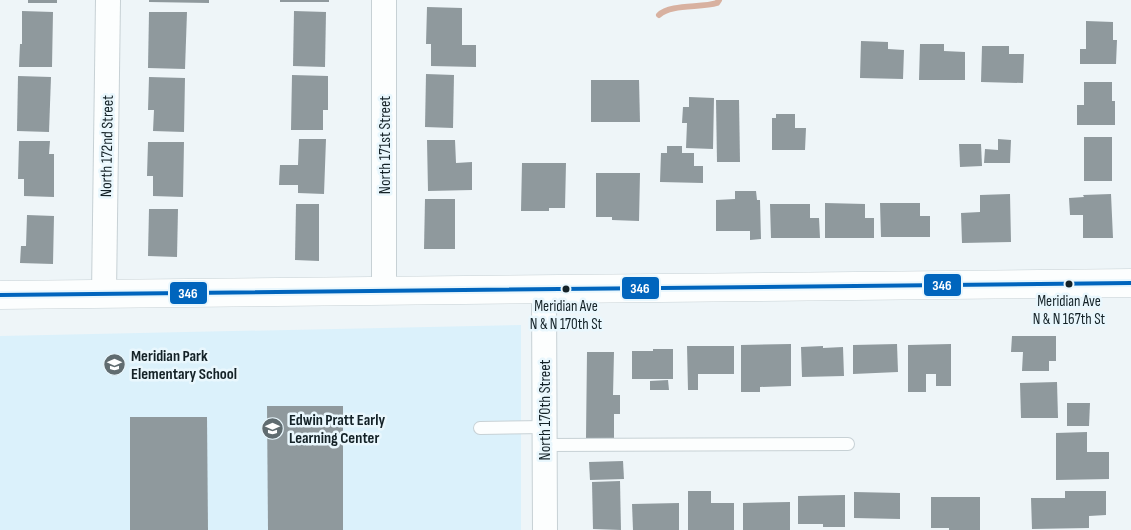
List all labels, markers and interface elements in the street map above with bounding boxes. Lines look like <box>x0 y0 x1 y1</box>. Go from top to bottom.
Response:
street label: North 172nd Street <box>97 95 118 197</box>
street label: North 171st Street <box>376 96 395 194</box>
line badge: 346 <box>923 273 962 297</box>
line badge: 346 <box>621 276 660 300</box>
text: 346 <box>932 277 952 294</box>
marker: Meridian Ave N & N 167th St <box>1064 279 1074 289</box>
text: 346 <box>630 280 650 297</box>
line badge: 346 <box>169 281 208 305</box>
marker: Meridian Ave N & N 170th St <box>561 284 571 294</box>
text: 346 <box>178 285 198 302</box>
place label: Meridian Ave N & N 167th St <box>1033 292 1106 329</box>
place label: Meridian Ave N & N 170th St <box>530 297 603 334</box>
place label: Meridian Park Elementary School <box>131 347 237 384</box>
school or university icon: Meridian Park Elementary School <box>103 352 127 376</box>
street label: North 170th Street <box>536 359 555 460</box>
place label: Edwin Pratt Early Learning Center <box>289 411 385 448</box>
school or university icon: Edwin Pratt Early Learning Center <box>261 416 285 440</box>

